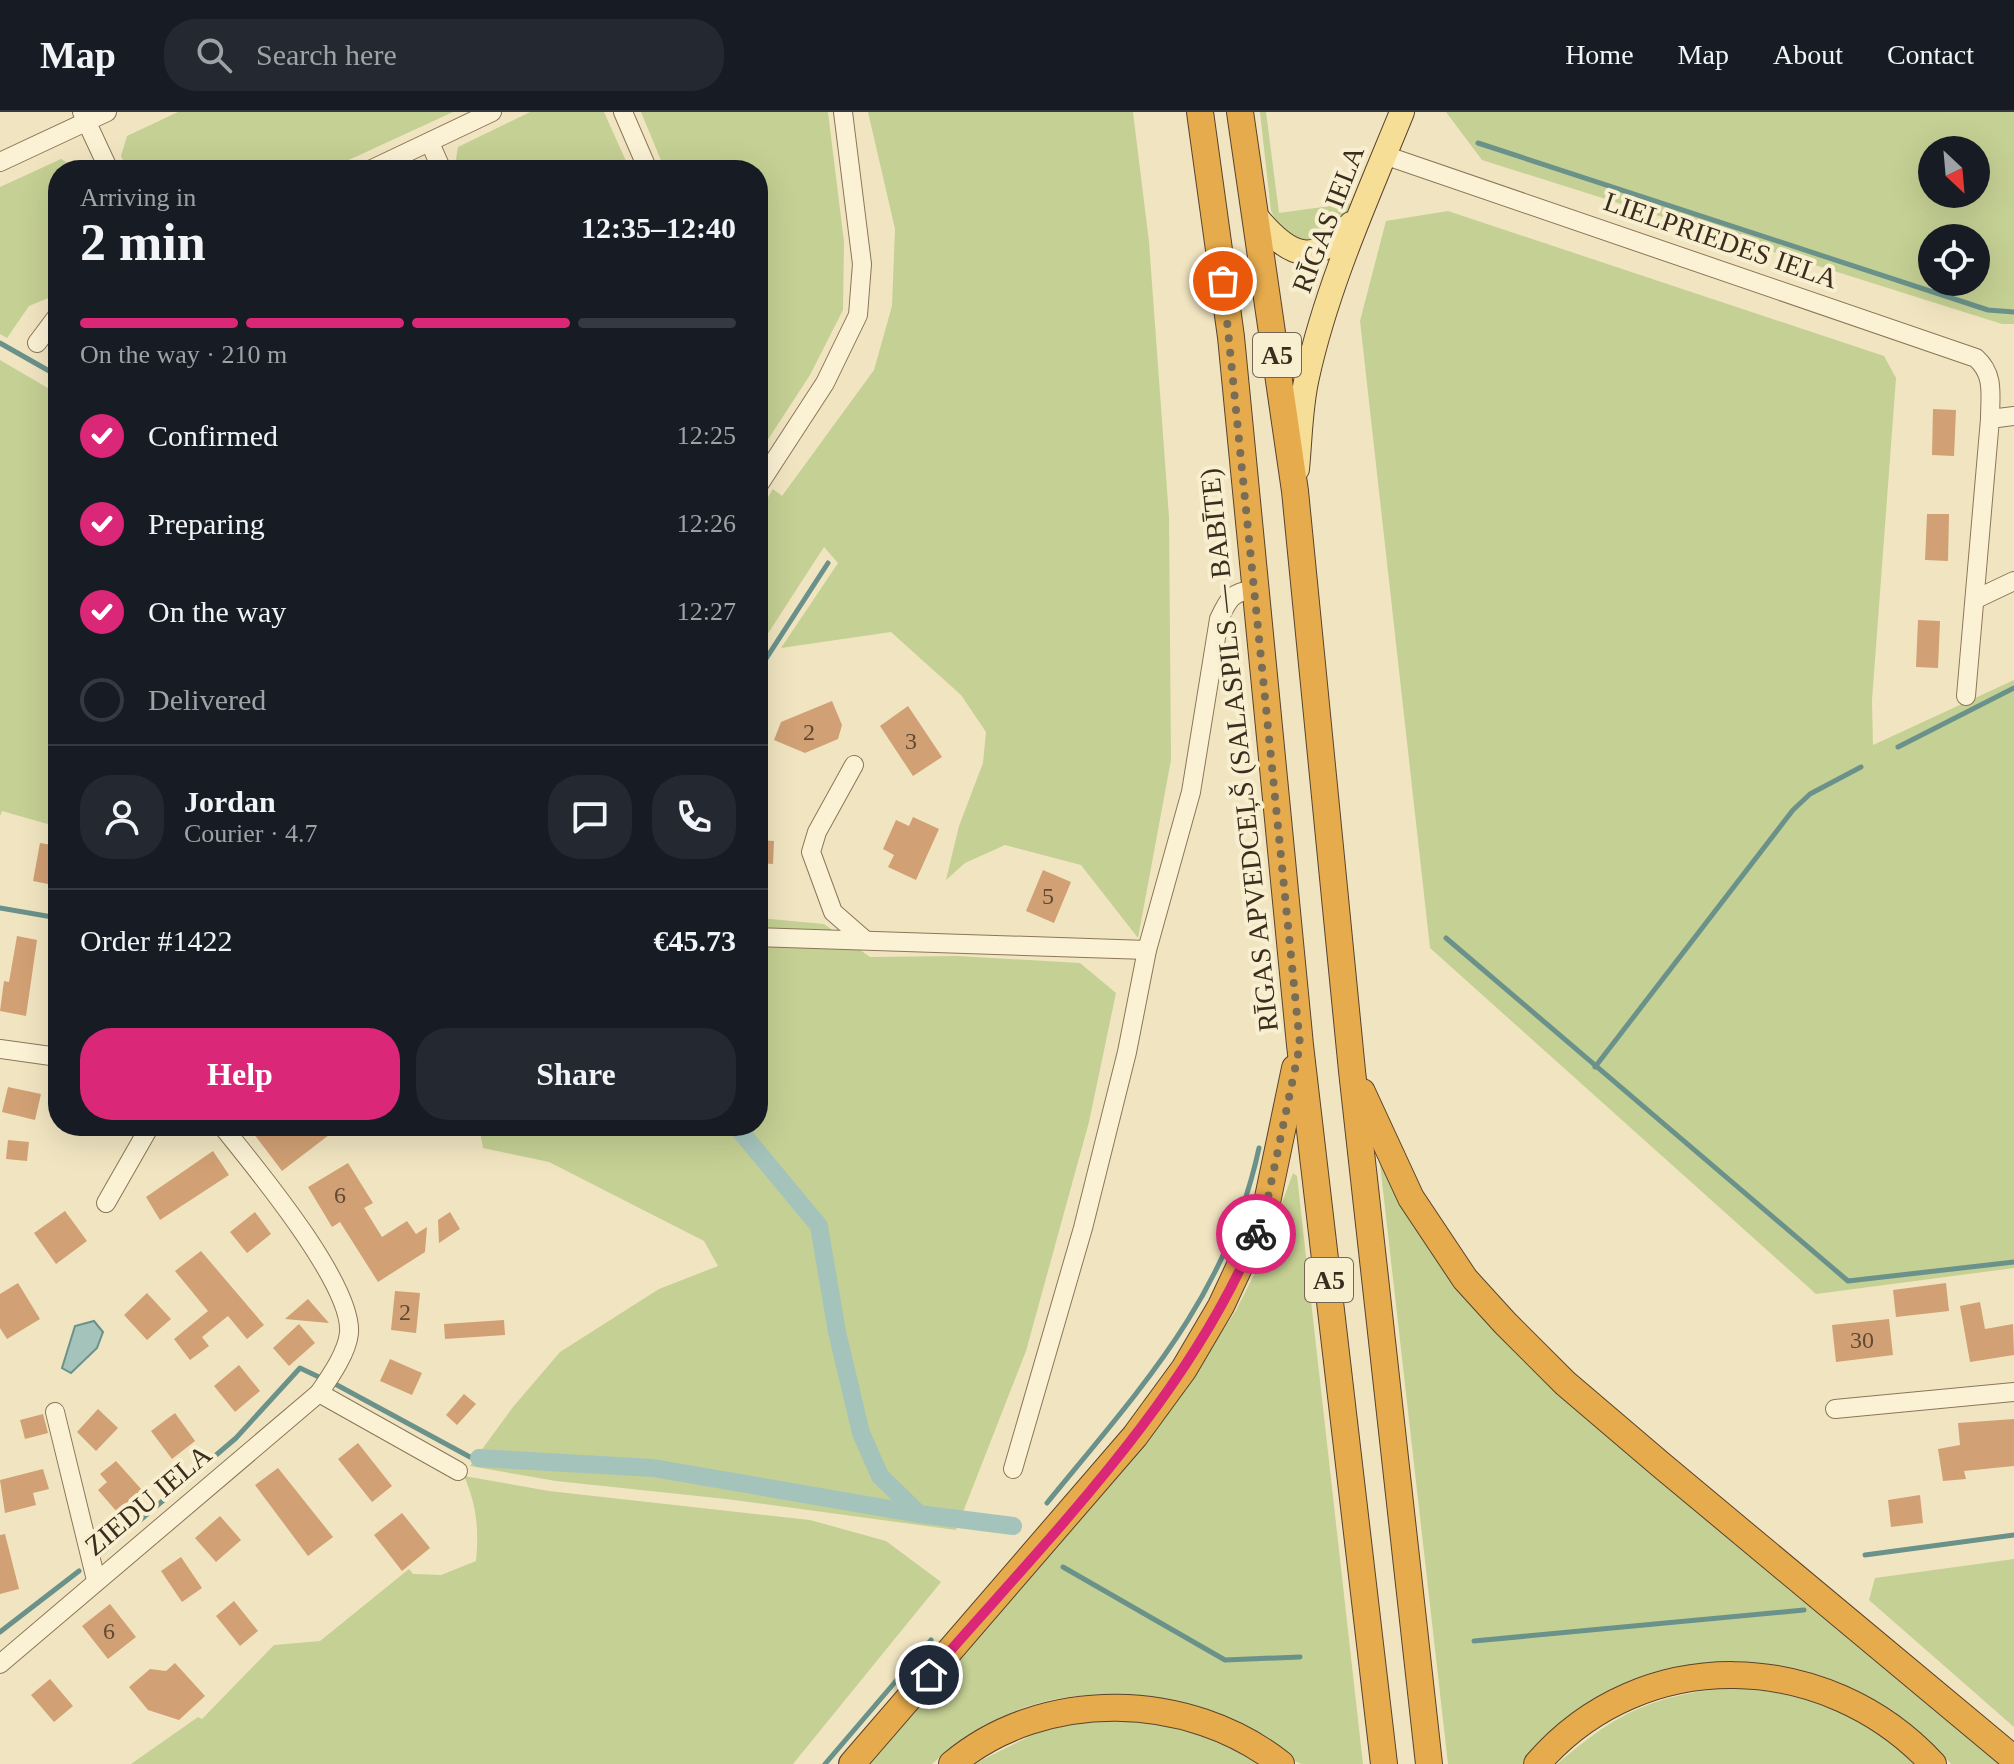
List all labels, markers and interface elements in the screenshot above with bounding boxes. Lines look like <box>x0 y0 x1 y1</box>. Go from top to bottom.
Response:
search box <box>164 19 724 91</box>
icon: search <box>192 33 236 77</box>
text: Map <box>40 34 116 76</box>
text: Search here <box>256 38 397 71</box>
text: Home <box>1565 39 1634 70</box>
text: Map <box>1678 39 1729 70</box>
text: About <box>1773 39 1843 70</box>
text: Contact <box>1887 39 1974 70</box>
north arrow <box>1918 136 1990 208</box>
map controls <box>1918 136 1990 296</box>
street label: RĪGAS IELA <box>1286 140 1370 297</box>
text: Arriving in <box>80 183 196 212</box>
street label: LIELPRIEDES IELA <box>1600 185 1843 295</box>
text: 12:35–12:40 <box>581 211 736 244</box>
text: 2 min <box>80 214 206 271</box>
button: locate <box>1918 224 1990 296</box>
pin <box>1189 247 1257 315</box>
icon: bag <box>1201 259 1245 303</box>
road number: A5 <box>1253 333 1301 377</box>
text: On the way · 210 m <box>80 340 287 369</box>
icon: check <box>80 414 124 458</box>
text: Confirmed <box>148 419 278 452</box>
text: 12:25 <box>677 421 736 450</box>
street label: RĪGAS APVEDCEĻŠ (SALASPILS — BABĪTE) <box>1194 467 1284 1033</box>
icon: check <box>80 502 124 546</box>
text: Preparing <box>148 507 265 540</box>
text: 12:26 <box>677 509 736 538</box>
icon: check <box>80 590 124 634</box>
text: On the way <box>148 595 286 628</box>
text: 12:27 <box>677 597 736 626</box>
text: Delivered <box>148 683 266 716</box>
house number: 2 <box>803 719 815 745</box>
house number: 3 <box>905 728 917 754</box>
button: person <box>80 775 164 859</box>
button: chat <box>548 775 632 859</box>
button: phone <box>652 775 736 859</box>
text: Jordan <box>184 785 276 818</box>
text: Courier · 4.7 <box>184 819 318 848</box>
house number: 5 <box>1042 883 1054 909</box>
text: Order #1422 <box>80 924 232 957</box>
text: €45.73 <box>654 924 736 957</box>
button: Help <box>80 1028 400 1120</box>
button: Share <box>416 1028 736 1120</box>
house number: 6 <box>334 1182 346 1208</box>
courier <box>1216 1194 1296 1274</box>
icon: bike <box>1234 1212 1278 1256</box>
road number: A5 <box>1305 1258 1353 1302</box>
house number: 2 <box>399 1299 411 1325</box>
house number: 30 <box>1850 1327 1874 1353</box>
street label: ZIEDU IELA <box>79 1438 218 1562</box>
house number: 6 <box>103 1618 115 1644</box>
pin <box>895 1641 963 1709</box>
icon: home <box>907 1653 951 1697</box>

